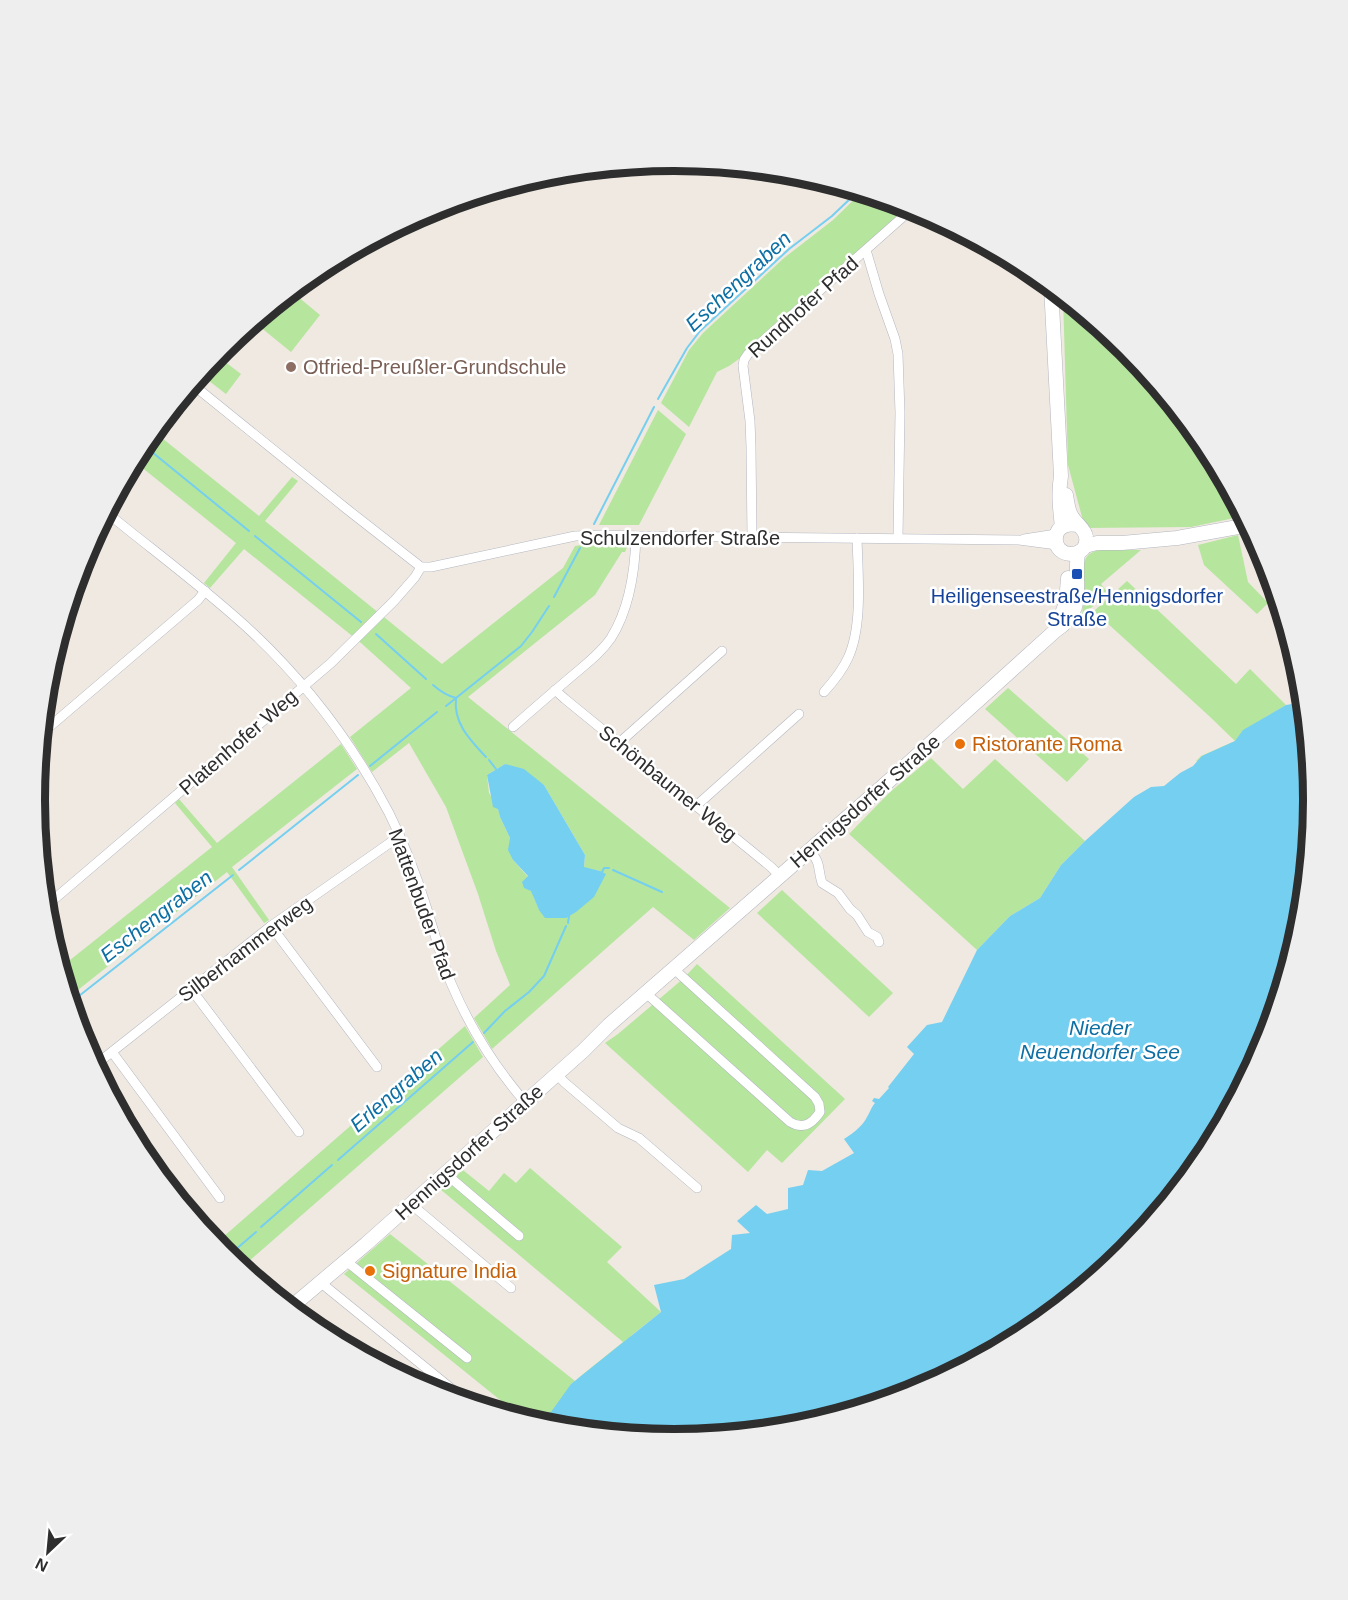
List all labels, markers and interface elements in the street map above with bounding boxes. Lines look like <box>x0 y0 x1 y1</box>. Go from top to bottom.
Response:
water label: Eschengraben <box>681 226 795 336</box>
street label: Rundhofer Pfad <box>744 252 862 362</box>
place label: Otfried-Preußler-Grundschule <box>303 356 566 378</box>
marker: Otfried-Preußler-Grundschule <box>284 360 298 374</box>
street label: Schulzendorfer Straße <box>580 527 780 549</box>
marker: Heiligenseestraße/Hennigsdorfer Straße <box>1070 567 1084 581</box>
place label: Heiligenseestraße/Hennigsdorfer Straße <box>931 585 1224 630</box>
street label: Platenhofer Weg <box>175 685 301 799</box>
street label: Schönbaumer Weg <box>595 721 741 845</box>
street label: Hennigsdorfer Straße <box>786 730 944 872</box>
place label: Ristorante Roma <box>972 733 1123 755</box>
marker: Ristorante Roma <box>953 737 967 751</box>
street label: Mattenbuder Pfad <box>384 826 460 982</box>
water label: Eschengraben <box>96 865 216 967</box>
street label: Silberhammerweg <box>174 892 316 1006</box>
water label: Nieder Neuendorfer See <box>1020 1016 1180 1063</box>
water label: Erlengraben <box>345 1044 447 1136</box>
street label: Hennigsdorfer Straße <box>391 1080 547 1224</box>
place label: Signature India <box>382 1260 517 1282</box>
marker: Signature India <box>363 1264 377 1278</box>
north arrow <box>18 1522 78 1582</box>
text: N <box>33 1555 51 1575</box>

